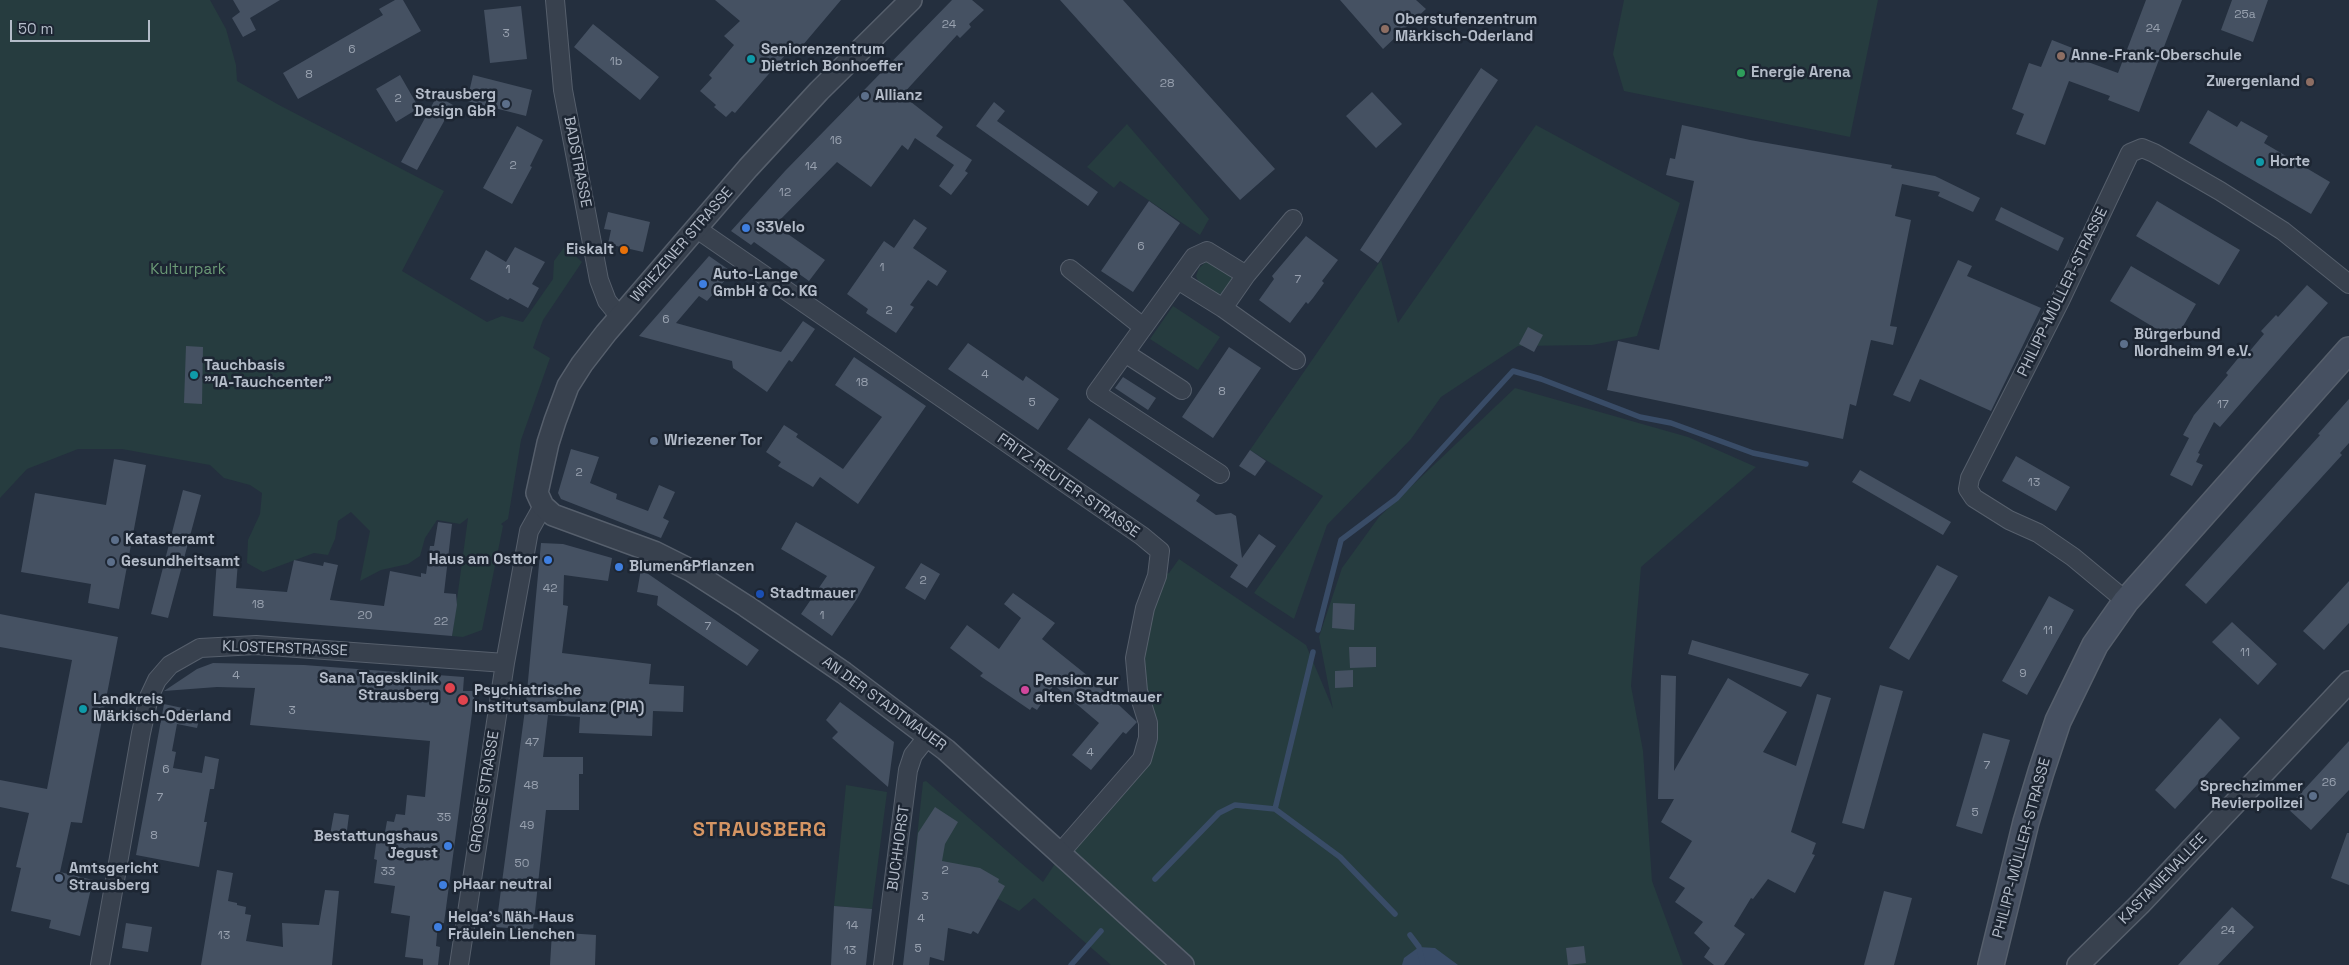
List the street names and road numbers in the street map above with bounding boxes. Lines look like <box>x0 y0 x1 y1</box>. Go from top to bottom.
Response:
street label: BADSTRASSE <box>559 115 595 209</box>
street label: WRIEZENER STRASSE <box>627 184 737 306</box>
street label: PHILIPP-MÜLLER-STRASSE <box>2014 204 2112 380</box>
street label: FRITZ-REUTER-STRASSE <box>993 430 1143 542</box>
street label: KLOSTERSTRASSE <box>222 638 348 660</box>
street label: AN DER STADTMAUER <box>818 653 950 755</box>
street label: GROSSE STRASSE <box>466 730 504 854</box>
street label: PHILIPP-MÜLLER-STRASSE <box>1989 756 2055 940</box>
street label: BUCHHORST <box>884 804 914 892</box>
street label: KASTANIENALLEE <box>2115 830 2211 928</box>

